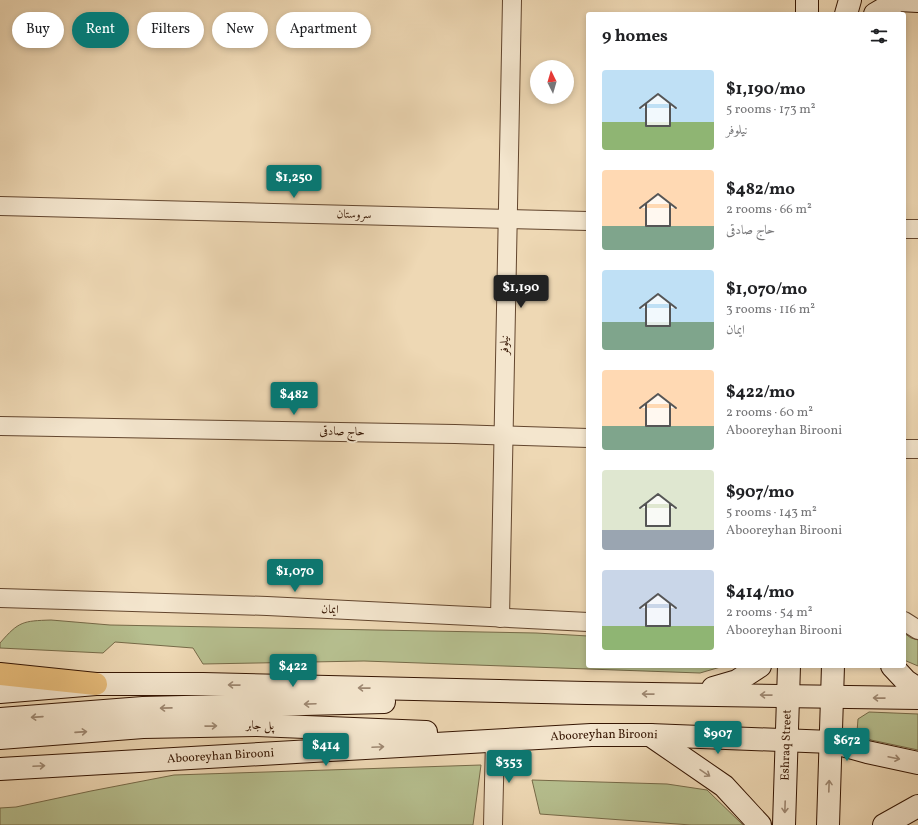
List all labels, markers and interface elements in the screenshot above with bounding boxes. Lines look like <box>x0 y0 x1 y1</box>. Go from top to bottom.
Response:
chip: Buy <box>12 12 64 48</box>
chip: Rent <box>72 12 129 48</box>
chip: Filters <box>137 12 204 48</box>
chip: New <box>212 12 268 48</box>
chip: Apartment <box>276 12 371 48</box>
text: 9 homes <box>602 25 668 48</box>
icon: filters <box>868 25 890 47</box>
north arrow <box>530 60 574 104</box>
map controls <box>530 60 574 104</box>
text: $1,190/mo <box>726 78 805 101</box>
icon: home <box>634 86 682 134</box>
text: 5 rooms · 173 m² <box>726 101 816 119</box>
text: نیلوفر <box>726 122 748 140</box>
pin: $1,250 <box>261 165 327 199</box>
text: $1,250 <box>275 169 313 187</box>
text: $482/mo <box>726 178 795 201</box>
icon: home <box>634 186 682 234</box>
text: 2 rooms · 66 m² <box>726 201 812 219</box>
street label: سروستان <box>336 207 372 223</box>
text: حاج صادقی <box>726 222 775 240</box>
pin: $1,190 <box>488 275 554 309</box>
text: $1,070/mo <box>726 278 807 301</box>
text: $1,190 <box>503 279 539 297</box>
icon: home <box>634 286 682 334</box>
text: 3 rooms · 116 m² <box>726 301 815 319</box>
text: ایمان <box>726 322 745 340</box>
street label: نیلوفر <box>497 335 513 357</box>
text: $422/mo <box>726 381 795 404</box>
pin: $482 <box>270 382 318 416</box>
text: $482 <box>280 386 308 404</box>
icon: home <box>634 386 682 434</box>
text: 2 rooms · 60 m² <box>726 404 813 422</box>
text: Abooreyhan Birooni <box>726 422 842 440</box>
street label: حاج صادقی <box>319 424 365 442</box>
text: $907/mo <box>726 481 794 504</box>
icon: home <box>634 486 682 534</box>
text: 5 rooms · 143 m² <box>726 504 817 522</box>
text: Abooreyhan Birooni <box>726 522 842 540</box>
pin: $1,070 <box>262 559 328 593</box>
text: $1,070 <box>276 563 314 581</box>
text: $414/mo <box>726 581 794 604</box>
icon: home <box>634 586 682 634</box>
street label: ایمان <box>321 602 340 618</box>
text: 2 rooms · 54 m² <box>726 604 813 622</box>
text: Abooreyhan Birooni <box>726 622 842 640</box>
pin: $422 <box>269 654 317 688</box>
text: $422 <box>279 658 307 676</box>
one-way arrow <box>228 681 241 688</box>
one-way arrow <box>358 684 371 691</box>
one-way arrow <box>642 690 655 697</box>
one-way arrow <box>760 691 773 699</box>
one-way arrow <box>873 694 886 702</box>
one-way arrow <box>304 701 317 708</box>
one-way arrow <box>160 704 173 712</box>
street label: Eshraq Street <box>777 709 796 781</box>
one-way arrow <box>31 713 44 720</box>
street label: پل جابر <box>244 718 275 734</box>
pin: $907 <box>694 721 742 755</box>
one-way arrow <box>204 722 217 730</box>
text: $907 <box>704 725 732 743</box>
street label: Abooreyhan Birooni <box>550 727 658 745</box>
one-way arrow <box>74 728 87 735</box>
pin: $672 <box>823 728 871 762</box>
text: $672 <box>833 732 861 750</box>
pin: $414 <box>302 733 350 767</box>
text: $414 <box>312 737 340 755</box>
one-way arrow <box>371 744 384 751</box>
street label: Abooreyhan Birooni <box>167 745 275 767</box>
pin: $353 <box>485 750 533 784</box>
text: $353 <box>496 754 522 772</box>
one-way arrow <box>887 755 900 763</box>
one-way arrow <box>32 763 45 770</box>
one-way arrow <box>699 769 710 777</box>
one-way arrow <box>826 780 833 793</box>
one-way arrow <box>781 800 789 813</box>

